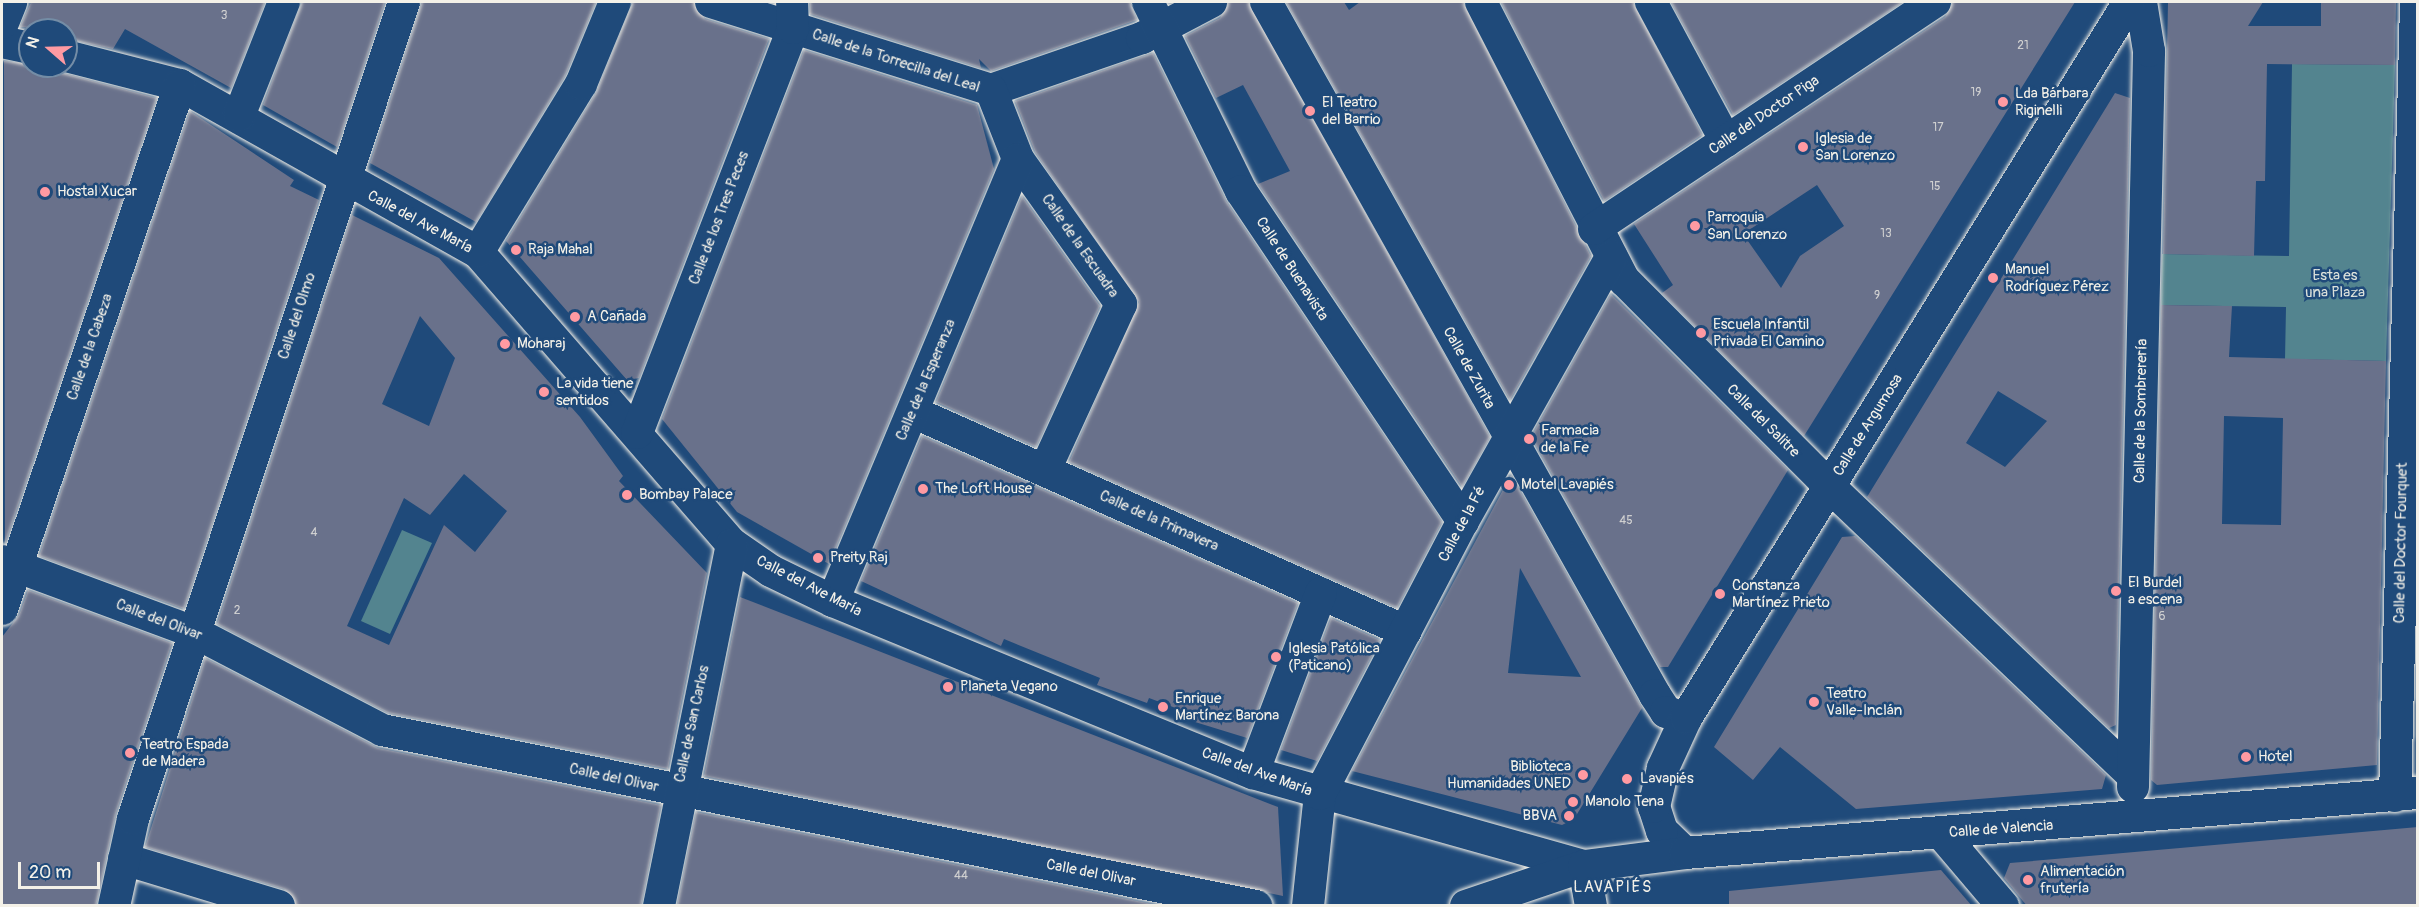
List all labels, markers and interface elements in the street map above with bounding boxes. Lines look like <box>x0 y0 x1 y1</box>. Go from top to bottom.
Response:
house number: 3 <box>221 9 227 23</box>
north arrow <box>18 18 78 78</box>
street label: Calle de la Torrecilla del Leal <box>810 25 982 97</box>
text: N <box>22 34 44 51</box>
house number: 21 <box>2017 39 2029 53</box>
street label: Calle del Doctor Piga <box>1705 71 1823 159</box>
place label: Lda Bárbara Riginelli <box>2015 84 2089 119</box>
house number: 19 <box>1971 86 1981 100</box>
place label: El Teatro del Barrio <box>1322 93 1381 128</box>
marker: Lda Bárbara Riginelli <box>1996 95 2010 109</box>
marker: El Teatro del Barrio <box>1303 104 1317 118</box>
house number: 17 <box>1932 121 1944 135</box>
place label: Iglesia de San Lorenzo <box>1815 129 1895 164</box>
marker: Iglesia de San Lorenzo <box>1796 140 1810 154</box>
street label: Calle de los Tres Peces <box>685 149 753 287</box>
house number: 15 <box>1929 180 1941 194</box>
place label: Hostal Xucar <box>57 183 137 201</box>
marker: Hostal Xucar <box>38 185 52 199</box>
street label: Calle del Ave María <box>364 187 476 257</box>
street label: Calle de la Escuadra <box>1038 191 1122 301</box>
place label: Parroquia San Lorenzo <box>1707 208 1787 243</box>
street label: Calle de Buenavista <box>1252 214 1332 324</box>
marker: Parroquia San Lorenzo <box>1688 219 1702 233</box>
house number: 13 <box>1880 227 1892 241</box>
place label: Raja Mahal <box>528 241 593 259</box>
marker: Raja Mahal <box>509 243 523 257</box>
place label: Manuel Rodríguez Pérez <box>2005 260 2109 295</box>
park label: Esta es una Plaza <box>2305 266 2365 301</box>
street label: Calle del Olmo <box>275 270 319 362</box>
marker: Manuel Rodríguez Pérez <box>1986 271 2000 285</box>
house number: 9 <box>1874 289 1880 303</box>
street label: Calle de la Cabeza <box>63 291 117 403</box>
place label: A Cañada <box>587 308 646 326</box>
marker: A Cañada <box>568 310 582 324</box>
place label: Escuela Infantil Privada El Camino <box>1713 315 1824 350</box>
street label: Calle de la Esperanza <box>892 317 960 443</box>
street label: Calle de Zurita <box>1439 324 1499 412</box>
marker: Escuela Infantil Privada El Camino <box>1694 326 1708 340</box>
place label: Moharaj <box>517 335 566 353</box>
marker: Moharaj <box>498 337 512 351</box>
street label: Calle de la Sombrerería <box>2131 339 2151 483</box>
street label: Calle de Argumosa <box>1829 371 1907 479</box>
place label: La vida tiene sentidos <box>556 374 633 409</box>
street label: Calle del Salitre <box>1723 381 1803 461</box>
marker: La vida tiene sentidos <box>537 385 551 399</box>
place label: Farmacia de la Fe <box>1541 421 1599 456</box>
marker: Farmacia de la Fe <box>1522 432 1536 446</box>
street label: Calle del Doctor Fourquet <box>2391 462 2411 624</box>
place label: Motel Lavapiés <box>1521 476 1614 494</box>
marker: Motel Lavapiés <box>1502 478 1516 492</box>
place label: The Loft House <box>935 480 1032 498</box>
marker: The Loft House <box>916 482 930 496</box>
street label: Calle de la Fé <box>1435 483 1489 565</box>
place label: Bombay Palace <box>639 486 733 504</box>
street label: Calle de la Primavera <box>1097 487 1221 555</box>
marker: Bombay Palace <box>620 488 634 502</box>
house number: 45 <box>1619 514 1633 528</box>
house number: 4 <box>311 526 317 540</box>
place label: Preity Raj <box>830 549 888 567</box>
marker: Preity Raj <box>811 551 825 565</box>
street label: Calle del Ave María <box>753 552 865 620</box>
place label: El Burdel a escena <box>2128 573 2183 608</box>
place label: Constanza Martínez Prieto <box>1732 576 1830 611</box>
marker: El Burdel a escena <box>2109 584 2123 598</box>
marker: Constanza Martínez Prieto <box>1713 587 1727 601</box>
street label: Calle del Olivar <box>113 595 205 645</box>
house number: 2 <box>234 604 240 618</box>
house number: 6 <box>2159 610 2165 624</box>
place label: Iglesia Patólica (Paticano) <box>1288 639 1380 674</box>
marker: Iglesia Patólica (Paticano) <box>1269 650 1283 664</box>
street label: Calle de San Carlos <box>671 664 713 784</box>
place label: Planeta Vegano <box>960 678 1058 696</box>
marker: Planeta Vegano <box>941 680 955 694</box>
place label: Teatro Valle-Inclán <box>1826 684 1902 719</box>
place label: Enrique Martínez Barona <box>1175 689 1279 724</box>
marker: Teatro Valle-Inclán <box>1807 695 1821 709</box>
marker: Enrique Martínez Barona <box>1156 700 1170 714</box>
place label: Teatro Espada de Madera <box>142 735 229 770</box>
street label: Calle del Ave María <box>1199 744 1315 800</box>
marker: Teatro Espada de Madera <box>123 746 137 760</box>
place label: Hotel <box>2258 748 2293 766</box>
marker: Hotel <box>2239 750 2253 764</box>
place label: Biblioteca Humanidades UNED <box>1447 757 1571 792</box>
street label: Calle del Olivar <box>568 760 660 796</box>
marker: Biblioteca Humanidades UNED <box>1576 768 1590 782</box>
marker: Lavapiés <box>1618 770 1636 788</box>
place label: Lavapiés <box>1640 770 1694 788</box>
place label: Manolo Tena <box>1585 793 1664 811</box>
marker: Manolo Tena <box>1566 795 1580 809</box>
place label: BBVA <box>1522 807 1557 825</box>
marker: BBVA <box>1562 809 1576 823</box>
street label: Calle de Valencia <box>1948 816 2054 842</box>
scale bar <box>21 850 104 888</box>
street label: Calle del Olivar <box>1045 855 1137 891</box>
text: 20 m <box>29 861 71 884</box>
place label: Alimentación frutería <box>2040 862 2124 897</box>
house number: 44 <box>954 869 968 883</box>
marker: Alimentación frutería <box>2021 873 2035 887</box>
district label: LAVAPIÉS <box>1573 877 1653 897</box>

